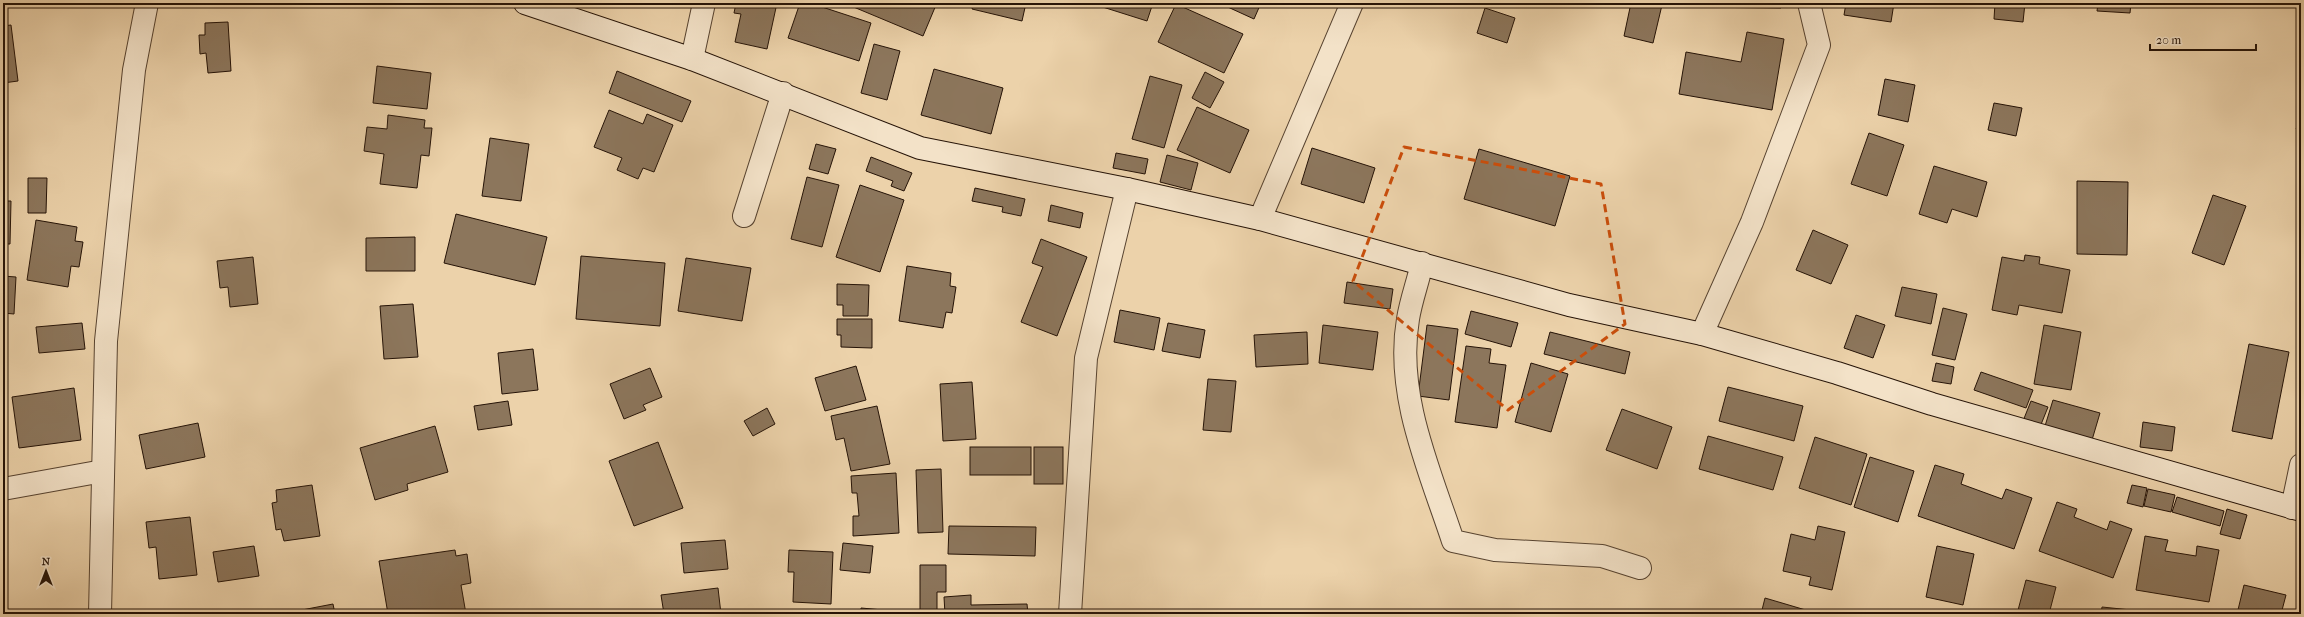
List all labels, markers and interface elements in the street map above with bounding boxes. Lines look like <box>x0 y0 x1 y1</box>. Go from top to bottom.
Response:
scale bar <box>2150 26 2256 52</box>
text: 20 m <box>2156 33 2181 47</box>
north arrow <box>26 551 66 591</box>
text: N <box>42 555 51 568</box>

